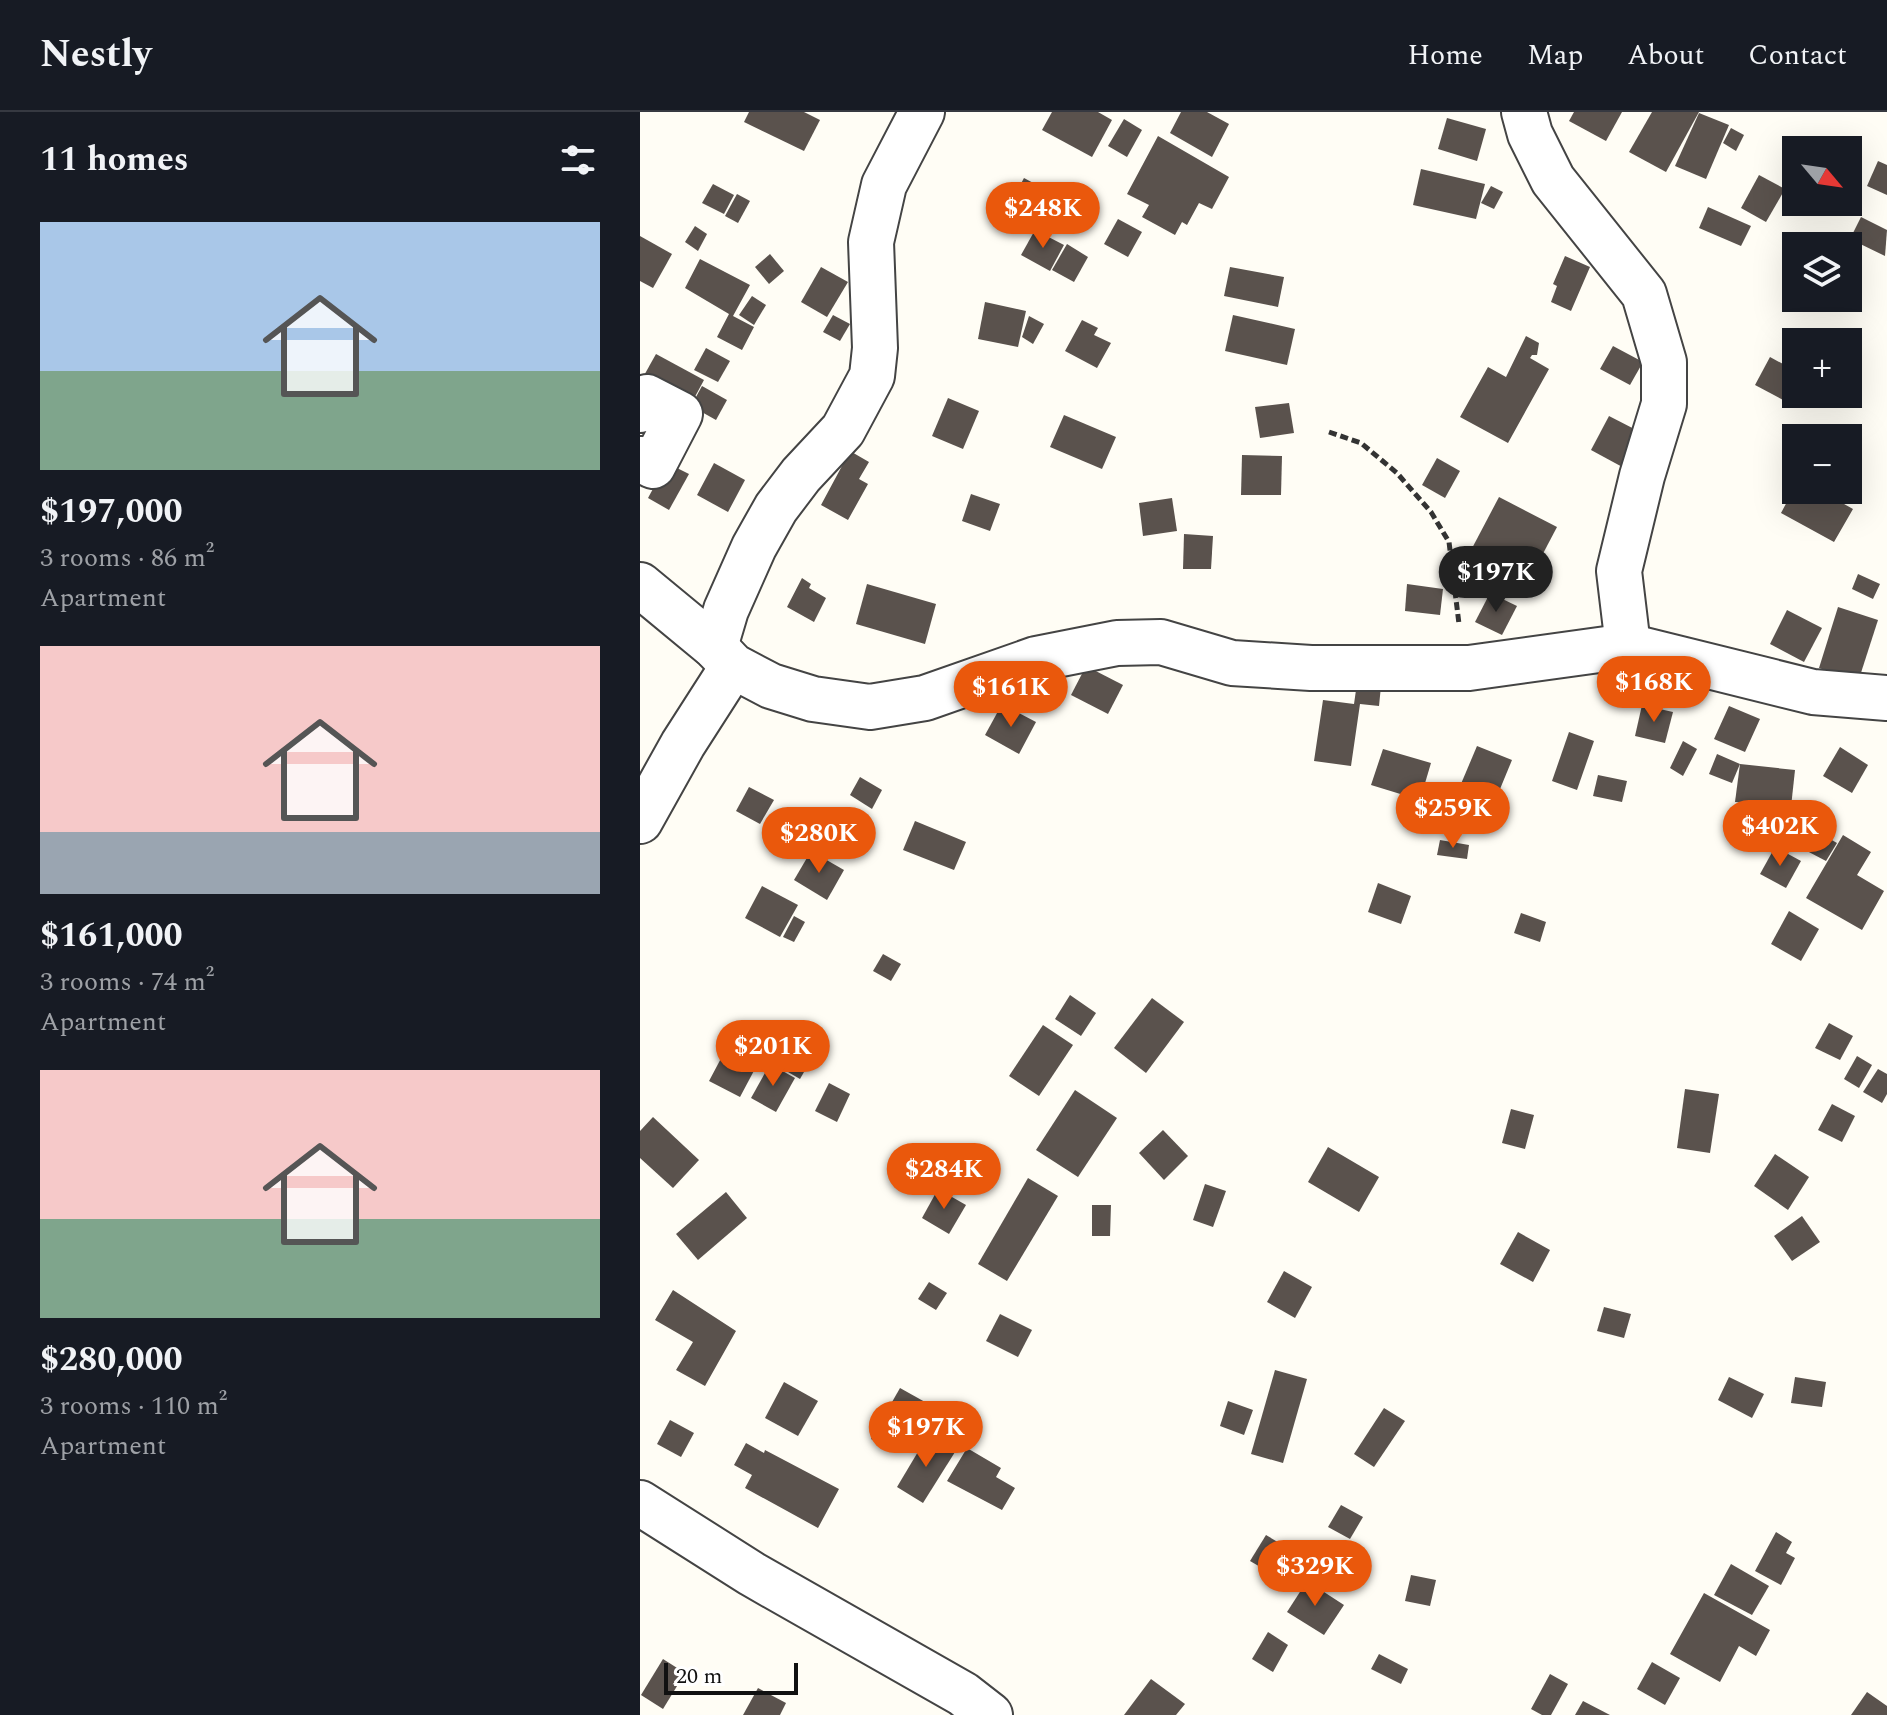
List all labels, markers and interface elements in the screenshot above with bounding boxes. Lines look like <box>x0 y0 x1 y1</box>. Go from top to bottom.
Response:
text: Nestly <box>40 26 151 84</box>
text: Home <box>1407 34 1483 77</box>
text: Map <box>1527 34 1583 77</box>
text: About <box>1627 34 1704 77</box>
text: Contact <box>1748 34 1847 77</box>
text: 11 homes <box>40 134 189 186</box>
north arrow <box>1782 136 1862 216</box>
map controls <box>1782 136 1862 504</box>
icon: filters <box>556 138 600 182</box>
pin: $248K <box>987 182 1099 250</box>
text: $248K <box>1004 188 1082 228</box>
button: layers <box>1782 232 1862 312</box>
icon: home <box>248 274 392 418</box>
button: + <box>1782 328 1862 408</box>
button: − <box>1782 424 1862 504</box>
text: $197,000 <box>40 486 183 538</box>
text: 3 rooms · 86 m² <box>40 538 214 578</box>
pin: $197K <box>1440 546 1552 614</box>
text: $197K <box>1457 552 1535 592</box>
text: Apartment <box>40 578 166 618</box>
pin: $168K <box>1598 656 1710 724</box>
pin: $161K <box>955 661 1067 729</box>
text: $168K <box>1615 662 1693 702</box>
text: $161K <box>972 667 1050 707</box>
icon: home <box>248 698 392 842</box>
pin: $259K <box>1397 782 1509 850</box>
text: $259K <box>1414 788 1492 828</box>
pin: $402K <box>1724 800 1836 868</box>
text: $402K <box>1741 806 1819 846</box>
pin: $280K <box>763 807 875 875</box>
text: $280K <box>780 813 858 853</box>
text: $161,000 <box>40 910 183 962</box>
text: 3 rooms · 74 m² <box>40 962 214 1002</box>
text: Apartment <box>40 1002 166 1042</box>
pin: $201K <box>717 1020 829 1088</box>
text: $201K <box>734 1026 812 1066</box>
icon: home <box>248 1122 392 1266</box>
pin: $284K <box>888 1143 1000 1211</box>
text: $284K <box>905 1149 983 1189</box>
text: $280,000 <box>40 1334 183 1386</box>
text: 3 rooms · 110 m² <box>40 1386 227 1426</box>
pin: $197K <box>870 1401 982 1469</box>
text: $197K <box>887 1407 965 1447</box>
text: Apartment <box>40 1426 166 1466</box>
pin: $329K <box>1259 1540 1371 1608</box>
text: $329K <box>1276 1546 1354 1586</box>
scale bar <box>664 1659 798 1695</box>
text: 20 m <box>676 1660 722 1693</box>

